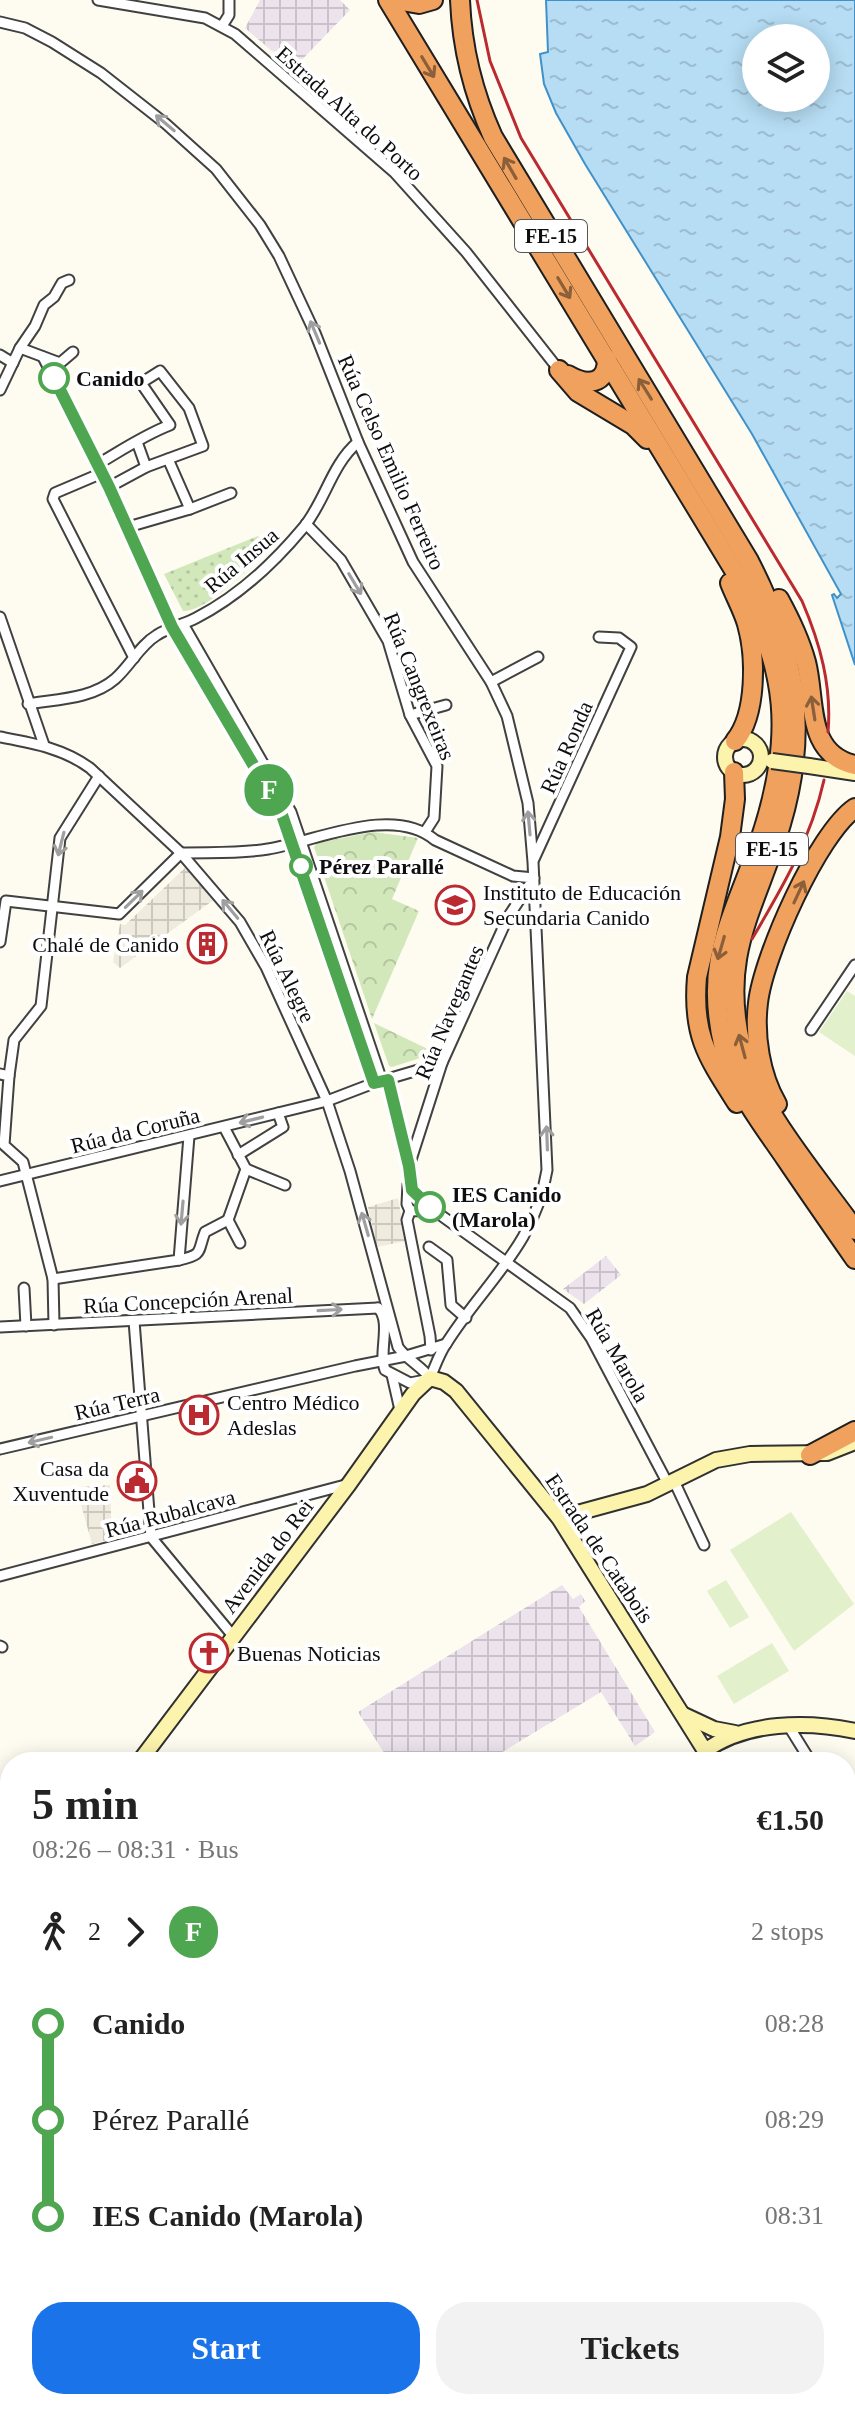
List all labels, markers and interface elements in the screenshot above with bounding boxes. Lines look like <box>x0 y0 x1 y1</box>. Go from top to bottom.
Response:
map controls <box>742 24 830 112</box>
button: layers <box>742 24 830 112</box>
street label: Estrada Alta do Porto <box>271 41 428 186</box>
one-way arrow <box>421 55 437 78</box>
one-way arrow <box>155 115 176 132</box>
one-way arrow <box>502 157 518 180</box>
road number: FE-15 <box>515 220 587 252</box>
one-way arrow <box>556 277 572 299</box>
one-way arrow <box>306 320 321 345</box>
street label: Rúa Celso Emilio Ferreiro <box>333 351 450 574</box>
marker: Canido <box>39 363 69 393</box>
place label: Canido <box>76 366 144 391</box>
one-way arrow <box>637 378 653 401</box>
street label: Rúa Insua <box>199 522 283 598</box>
one-way arrow <box>347 572 363 595</box>
street label: Rúa Cangrexeiras <box>379 609 461 764</box>
one-way arrow <box>804 695 819 721</box>
street label: Rúa Ronda <box>535 697 598 797</box>
line badge: F <box>243 764 295 816</box>
text: F <box>260 774 278 805</box>
one-way arrow <box>522 810 537 837</box>
one-way arrow <box>53 830 68 856</box>
road number: FE-15 <box>736 833 808 865</box>
place label: Pérez Parallé <box>319 854 444 879</box>
marker: Pérez Parallé <box>290 855 312 877</box>
place label: Instituto de Educación Secundaria Canido <box>483 880 681 930</box>
one-way arrow <box>792 880 807 904</box>
school or university icon: Instituto de Educación Secundaria Canido <box>434 884 476 926</box>
one-way arrow <box>124 890 144 909</box>
one-way arrow <box>221 900 239 920</box>
building icon: Chalé de Canido <box>186 923 228 965</box>
street label: Rúa Alegre <box>254 926 321 1026</box>
place label: Chalé de Canido <box>32 932 179 957</box>
one-way arrow <box>713 935 728 960</box>
street label: Rúa Navegantes <box>410 941 489 1083</box>
one-way arrow <box>734 1033 749 1059</box>
street label: Rúa da Coruña <box>68 1102 202 1159</box>
one-way arrow <box>239 1113 264 1128</box>
one-way arrow <box>539 1125 554 1152</box>
place label: IES Canido (Marola) <box>452 1182 561 1232</box>
marker: IES Canido (Marola) <box>415 1192 445 1222</box>
one-way arrow <box>175 1199 190 1226</box>
one-way arrow <box>357 1211 372 1237</box>
street label: Rúa Concepción Arenal <box>82 1283 294 1318</box>
one-way arrow <box>316 1302 343 1317</box>
street label: Rúa Marola <box>581 1304 655 1407</box>
street label: Rúa Terra <box>72 1382 162 1425</box>
place label: Centro Médico Adeslas <box>227 1390 360 1440</box>
hospital icon: Centro Médico Adeslas <box>178 1394 220 1436</box>
one-way arrow <box>27 1433 53 1448</box>
place label: Casa da Xuventude <box>12 1456 109 1506</box>
public building icon: Casa da Xuventude <box>116 1460 158 1502</box>
street label: Estrada de Catabois <box>540 1469 659 1628</box>
street label: Rúa Rubalcava <box>102 1484 238 1543</box>
street label: Avenida do Rei <box>216 1494 318 1618</box>
church icon: Buenas Noticias <box>188 1632 230 1674</box>
place label: Buenas Noticias <box>237 1641 381 1666</box>
text: 5 min <box>32 1780 138 1829</box>
text: €1.50 <box>757 1803 824 1836</box>
text: 08:26 – 08:31 · Bus <box>32 1835 239 1864</box>
icon: walk <box>32 1910 76 1954</box>
icon: forward <box>113 1910 157 1954</box>
text: F <box>185 1916 202 1947</box>
text: 2 <box>88 1917 101 1946</box>
text: 2 stops <box>751 1917 824 1946</box>
text: Canido <box>92 2007 185 2040</box>
text: 08:28 <box>765 2009 824 2038</box>
text: Pérez Parallé <box>92 2103 249 2136</box>
text: 08:29 <box>765 2105 824 2134</box>
text: IES Canido (Marola) <box>92 2199 363 2232</box>
text: 08:31 <box>765 2201 824 2230</box>
button: Start <box>32 2302 420 2394</box>
button: Tickets <box>436 2302 824 2394</box>

